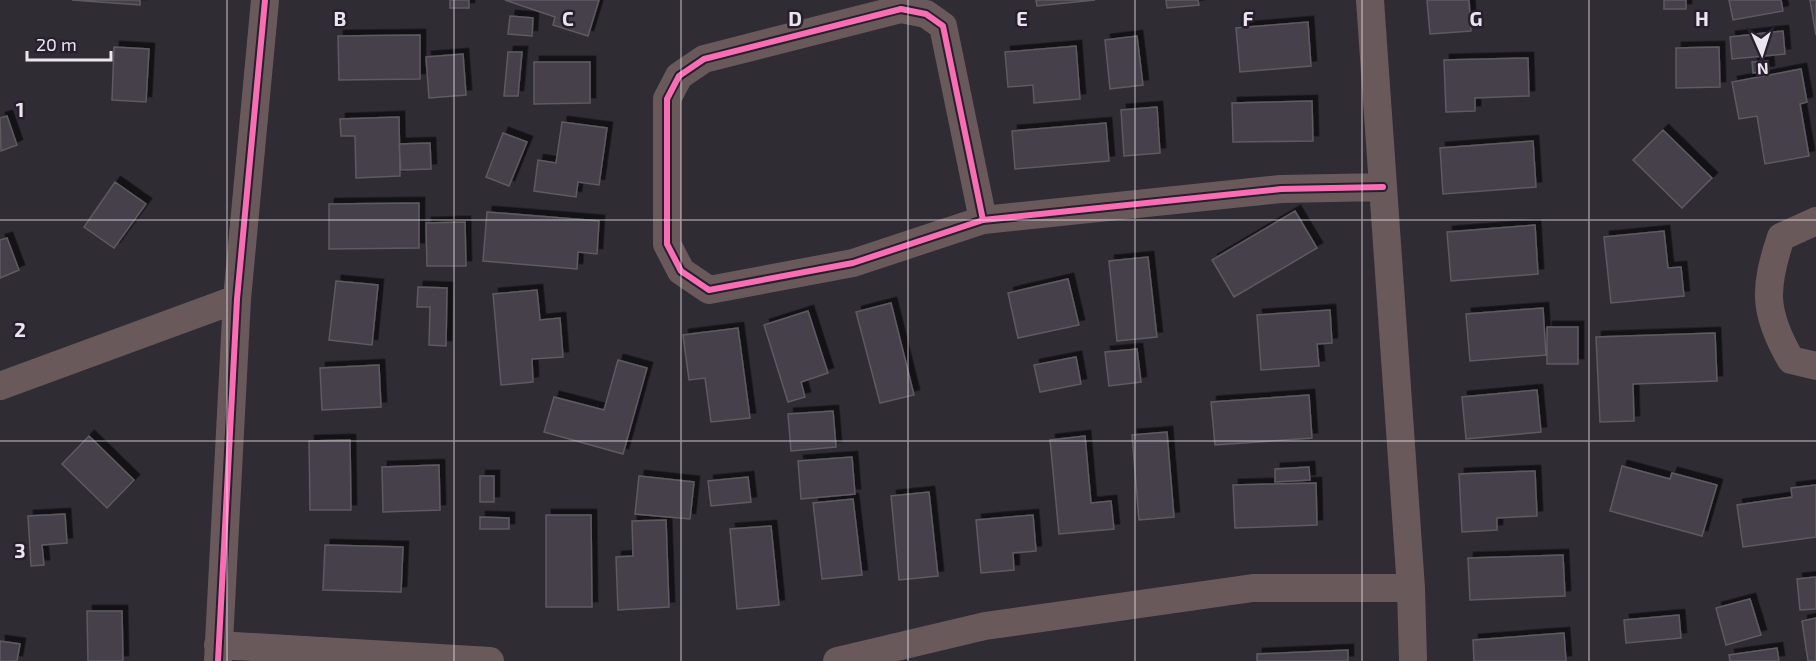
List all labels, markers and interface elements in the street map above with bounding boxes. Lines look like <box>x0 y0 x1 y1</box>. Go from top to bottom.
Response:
text: B <box>334 6 346 30</box>
text: C <box>562 6 574 30</box>
text: D <box>788 6 802 30</box>
text: E <box>1016 6 1028 30</box>
text: F <box>1242 6 1254 30</box>
text: G <box>1470 6 1482 30</box>
text: H <box>1695 6 1709 30</box>
scale bar <box>27 24 111 62</box>
north arrow <box>1732 24 1792 84</box>
text: 20 m <box>36 33 77 55</box>
text: N <box>1757 60 1769 79</box>
text: 1 <box>16 97 24 121</box>
text: 2 <box>14 317 26 341</box>
text: 3 <box>14 538 26 562</box>

